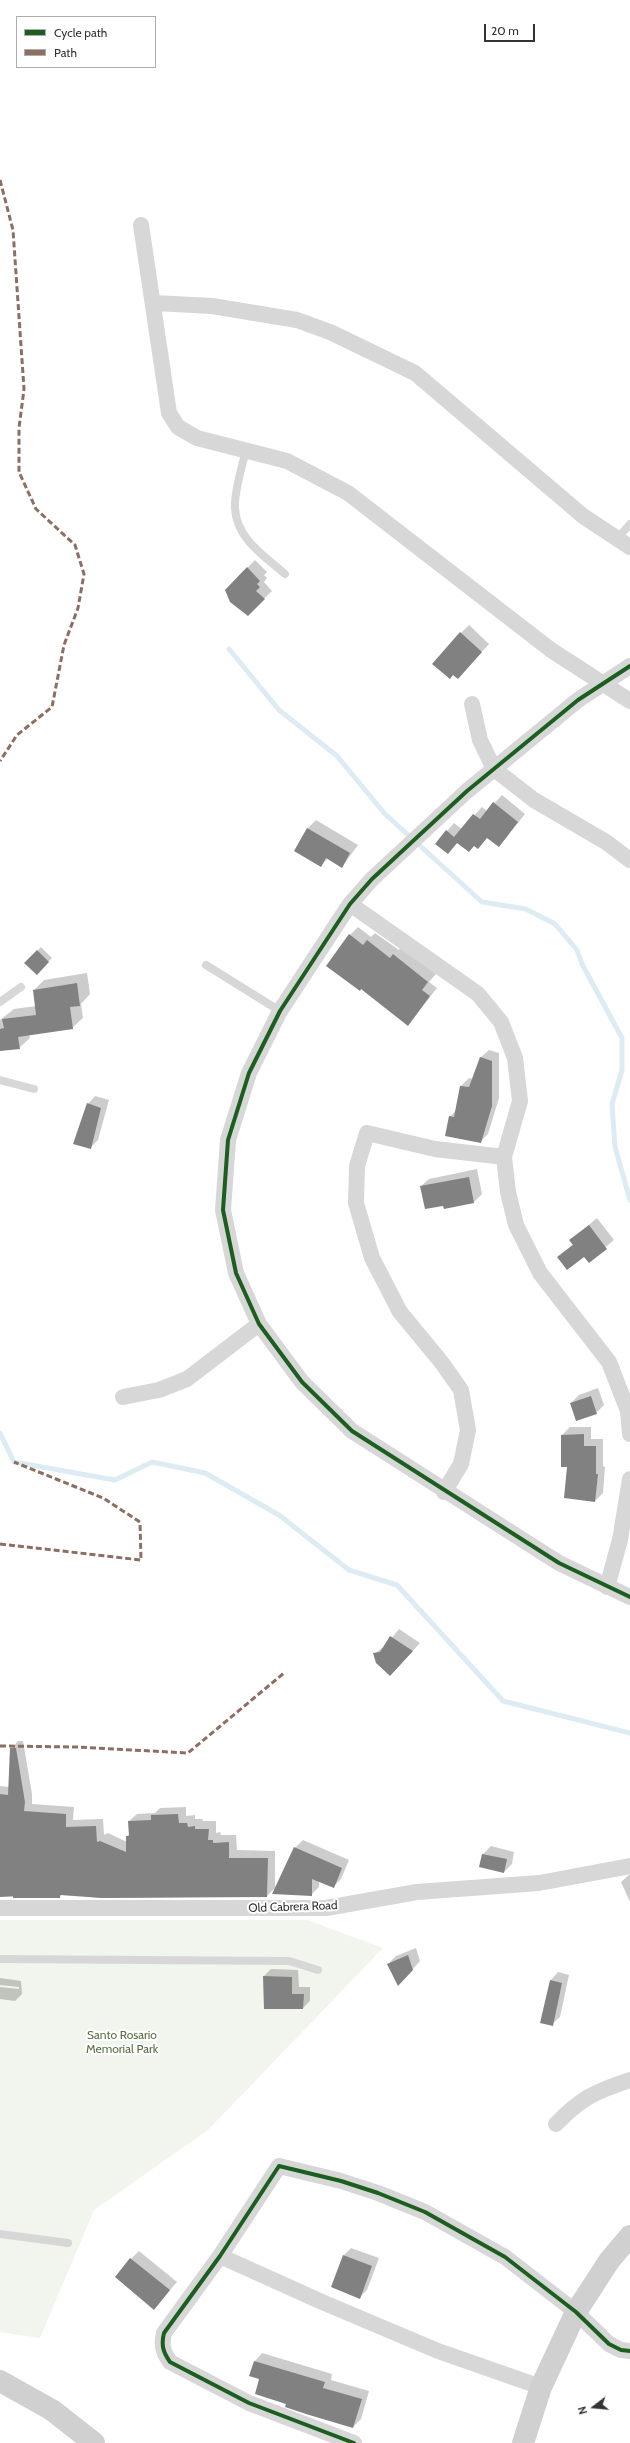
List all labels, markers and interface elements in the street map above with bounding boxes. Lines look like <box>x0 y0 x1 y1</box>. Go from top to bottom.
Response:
legend <box>16 16 156 68</box>
scale bar <box>486 16 537 42</box>
text: 20 m <box>491 23 519 38</box>
text: Cycle path <box>54 25 107 40</box>
text: Path <box>54 45 77 60</box>
street label: Old Cabrera Road <box>248 1898 338 1916</box>
park label: Santo Rosario Memorial Park <box>86 2028 158 2056</box>
north arrow <box>574 2387 614 2427</box>
text: N <box>575 2405 590 2416</box>

